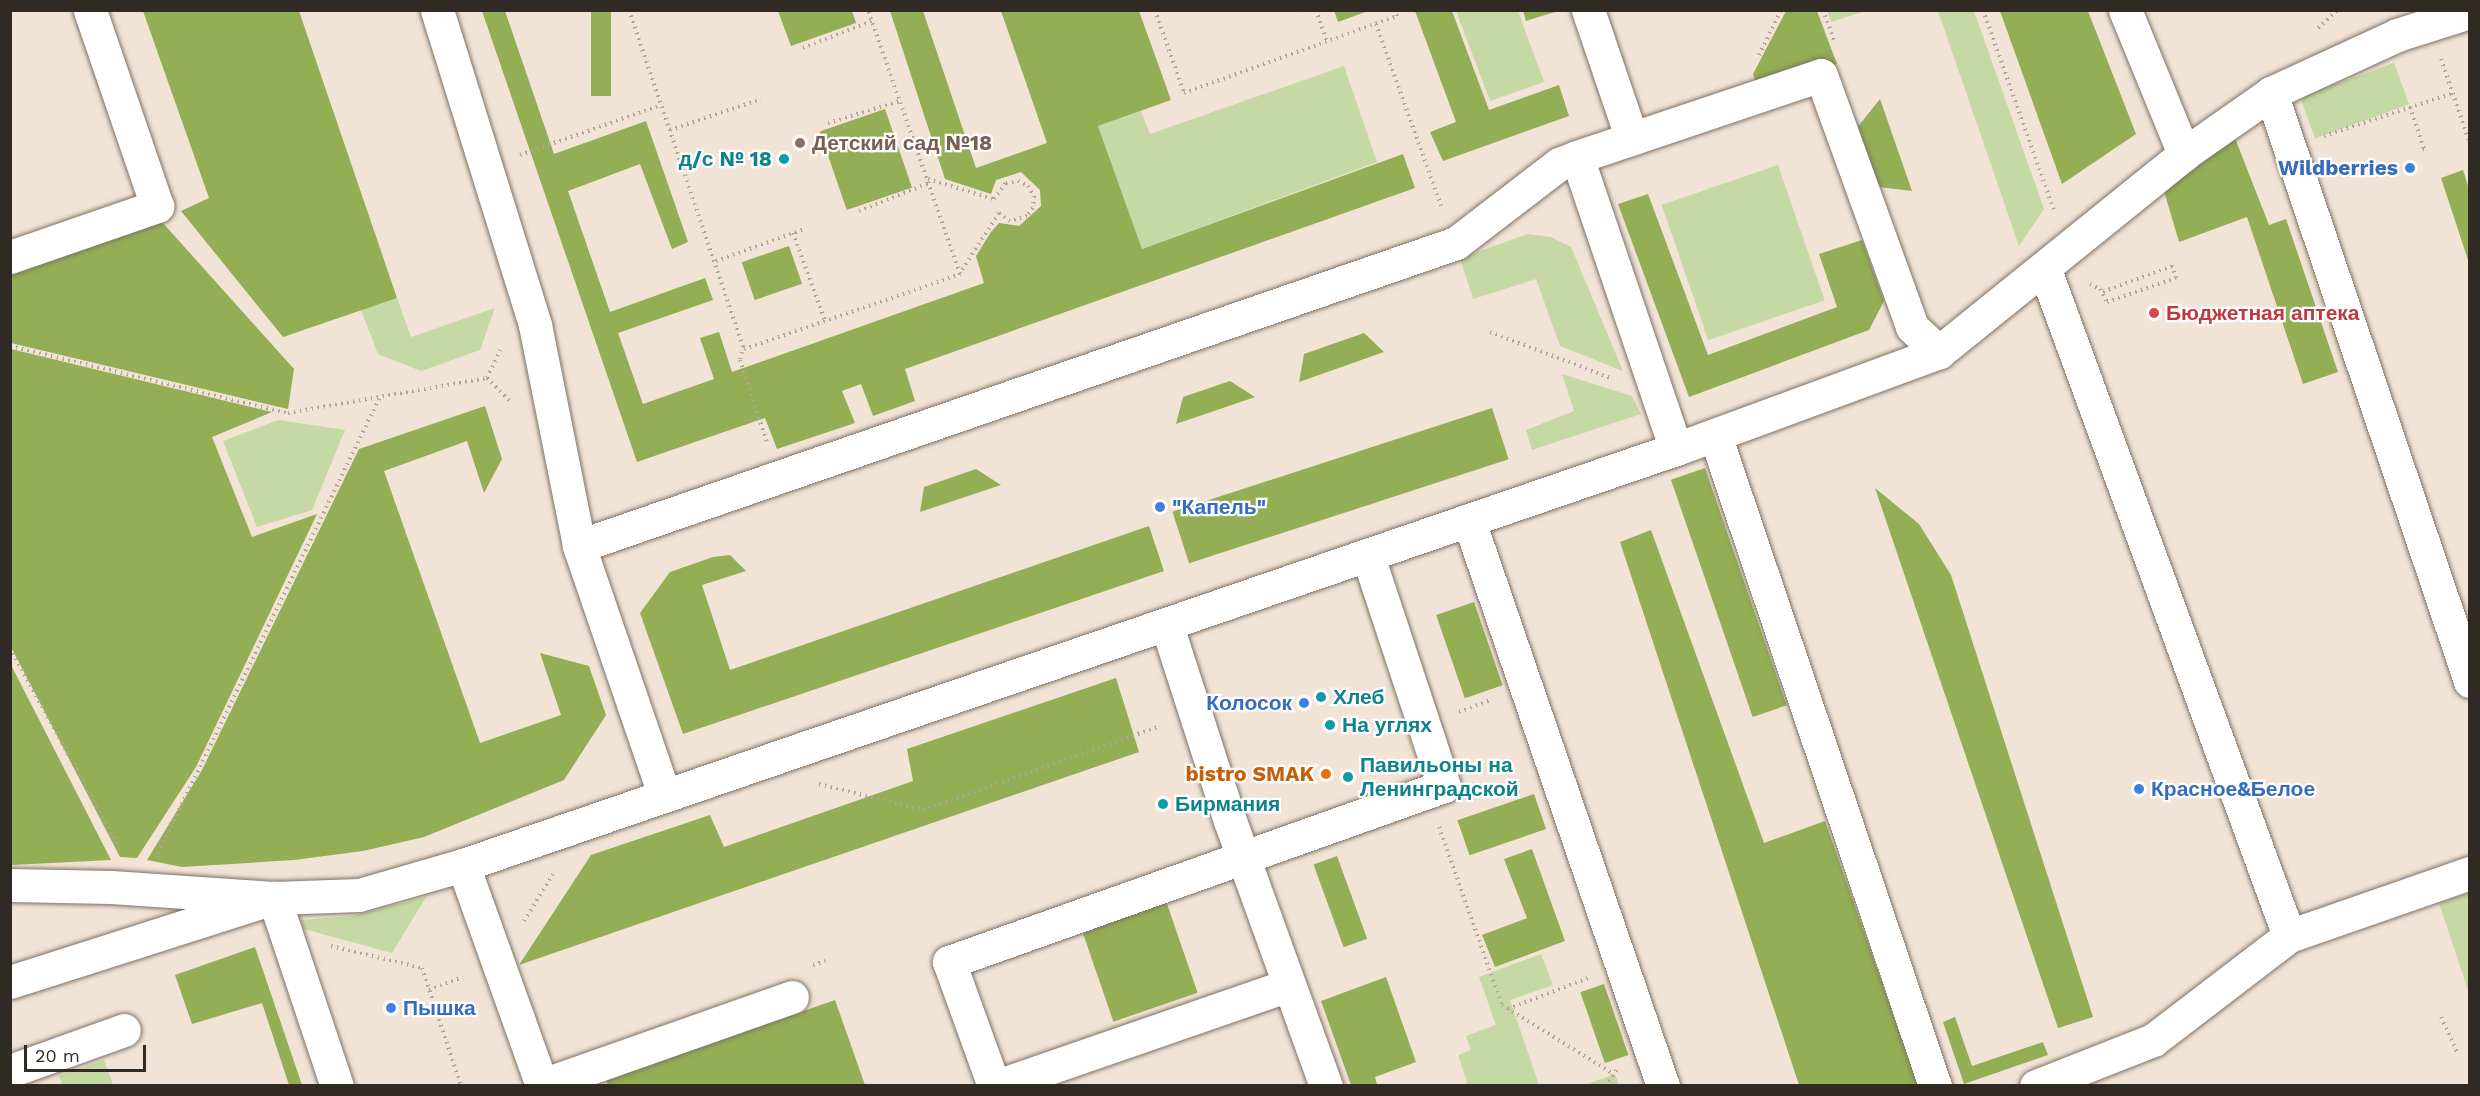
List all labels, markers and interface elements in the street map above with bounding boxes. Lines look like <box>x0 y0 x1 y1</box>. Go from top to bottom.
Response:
place label: Детский сад №18 <box>812 130 992 156</box>
marker: Детский сад №18 <box>793 136 807 150</box>
place label: д/с № 18 <box>678 146 772 172</box>
marker: д/с № 18 <box>777 152 791 166</box>
place label: Wildberries <box>2278 155 2398 181</box>
marker: Wildberries <box>2403 161 2417 175</box>
place label: Бюджетная аптека <box>2166 300 2360 326</box>
marker: Бюджетная аптека <box>2147 306 2161 320</box>
place label: "Капель" <box>1172 494 1266 520</box>
marker: "Капель" <box>1153 500 1167 514</box>
place label: Хлеб <box>1333 684 1384 710</box>
place label: Колосок <box>1206 690 1292 716</box>
marker: Хлеб <box>1314 690 1328 704</box>
marker: Колосок <box>1297 696 1311 710</box>
place label: На углях <box>1342 712 1432 738</box>
marker: На углях <box>1323 718 1337 732</box>
place label: Павильоны на Ленинградской <box>1360 752 1519 802</box>
place label: bistro SMAK <box>1185 761 1314 787</box>
marker: bistro SMAK <box>1319 767 1333 781</box>
marker: Павильоны на Ленинградской <box>1341 770 1355 784</box>
place label: Красное&Белое <box>2151 776 2315 802</box>
marker: Красное&Белое <box>2132 782 2146 796</box>
place label: Бирмания <box>1175 791 1280 817</box>
marker: Бирмания <box>1156 797 1170 811</box>
place label: Пышка <box>403 995 476 1021</box>
marker: Пышка <box>384 1001 398 1015</box>
scale bar <box>27 1033 148 1071</box>
text: 20 m <box>35 1045 80 1066</box>

